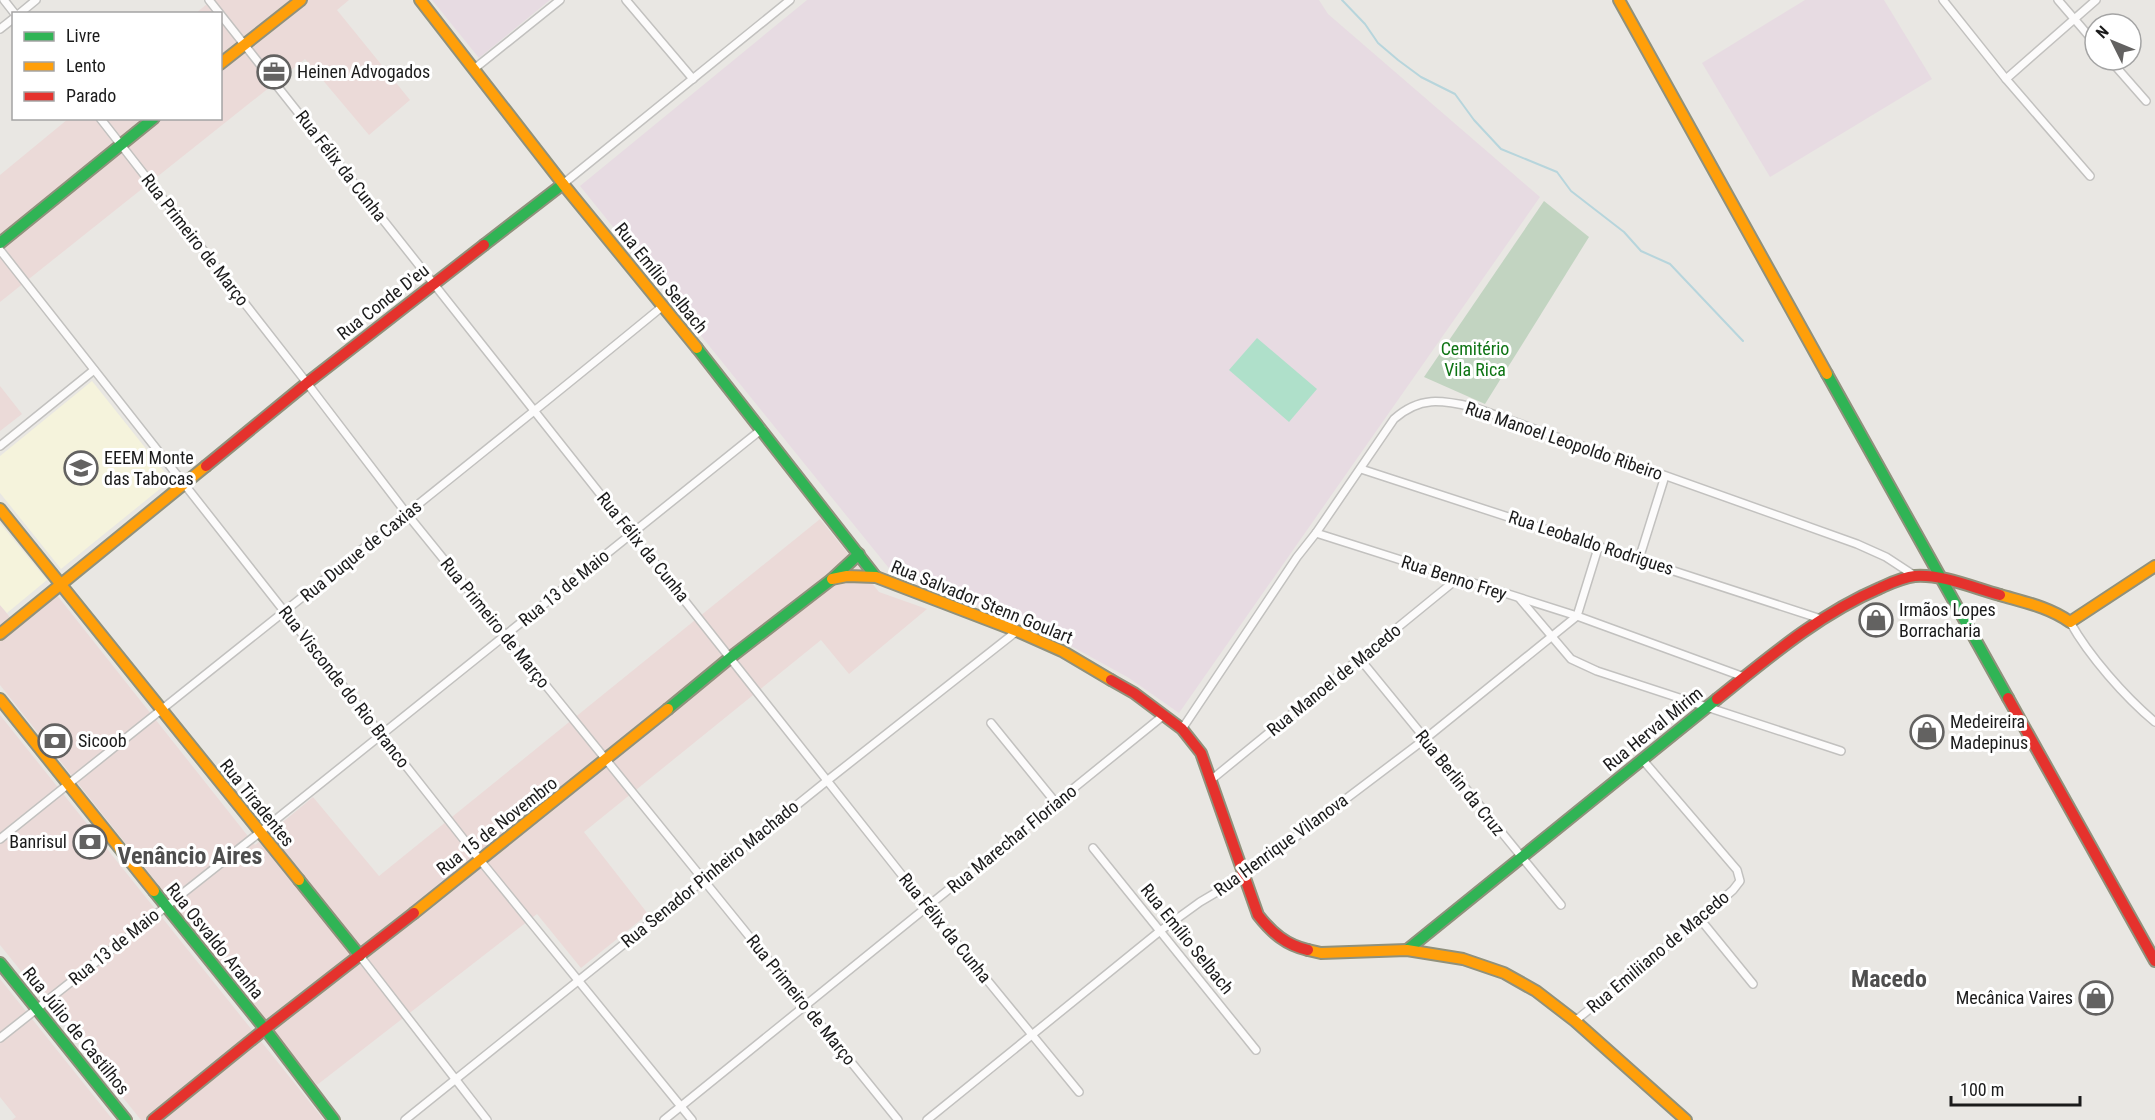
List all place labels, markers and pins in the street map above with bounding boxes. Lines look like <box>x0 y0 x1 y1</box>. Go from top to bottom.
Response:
office icon: Heinen Advogados <box>256 54 292 90</box>
place label: Heinen Advogados <box>297 61 430 82</box>
place label: EEEM Monte das Tabocas <box>104 447 194 489</box>
school or university icon: EEEM Monte das Tabocas <box>63 450 99 486</box>
place label: Irmãos Lopes Borracharia <box>1899 599 1996 641</box>
shop icon: Irmãos Lopes Borracharia <box>1858 602 1894 638</box>
place label: Medeireira Madepinus <box>1950 711 2028 753</box>
shop icon: Medeireira Madepinus <box>1909 714 1945 750</box>
bank icon: Sicoob <box>37 723 73 759</box>
place label: Sicoob <box>78 730 127 751</box>
bank icon: Banrisul <box>72 824 108 860</box>
place label: Banrisul <box>9 831 67 852</box>
shop icon: Mecânica Vaires <box>2078 980 2114 1016</box>
place label: Mecânica Vaires <box>1956 987 2073 1008</box>

